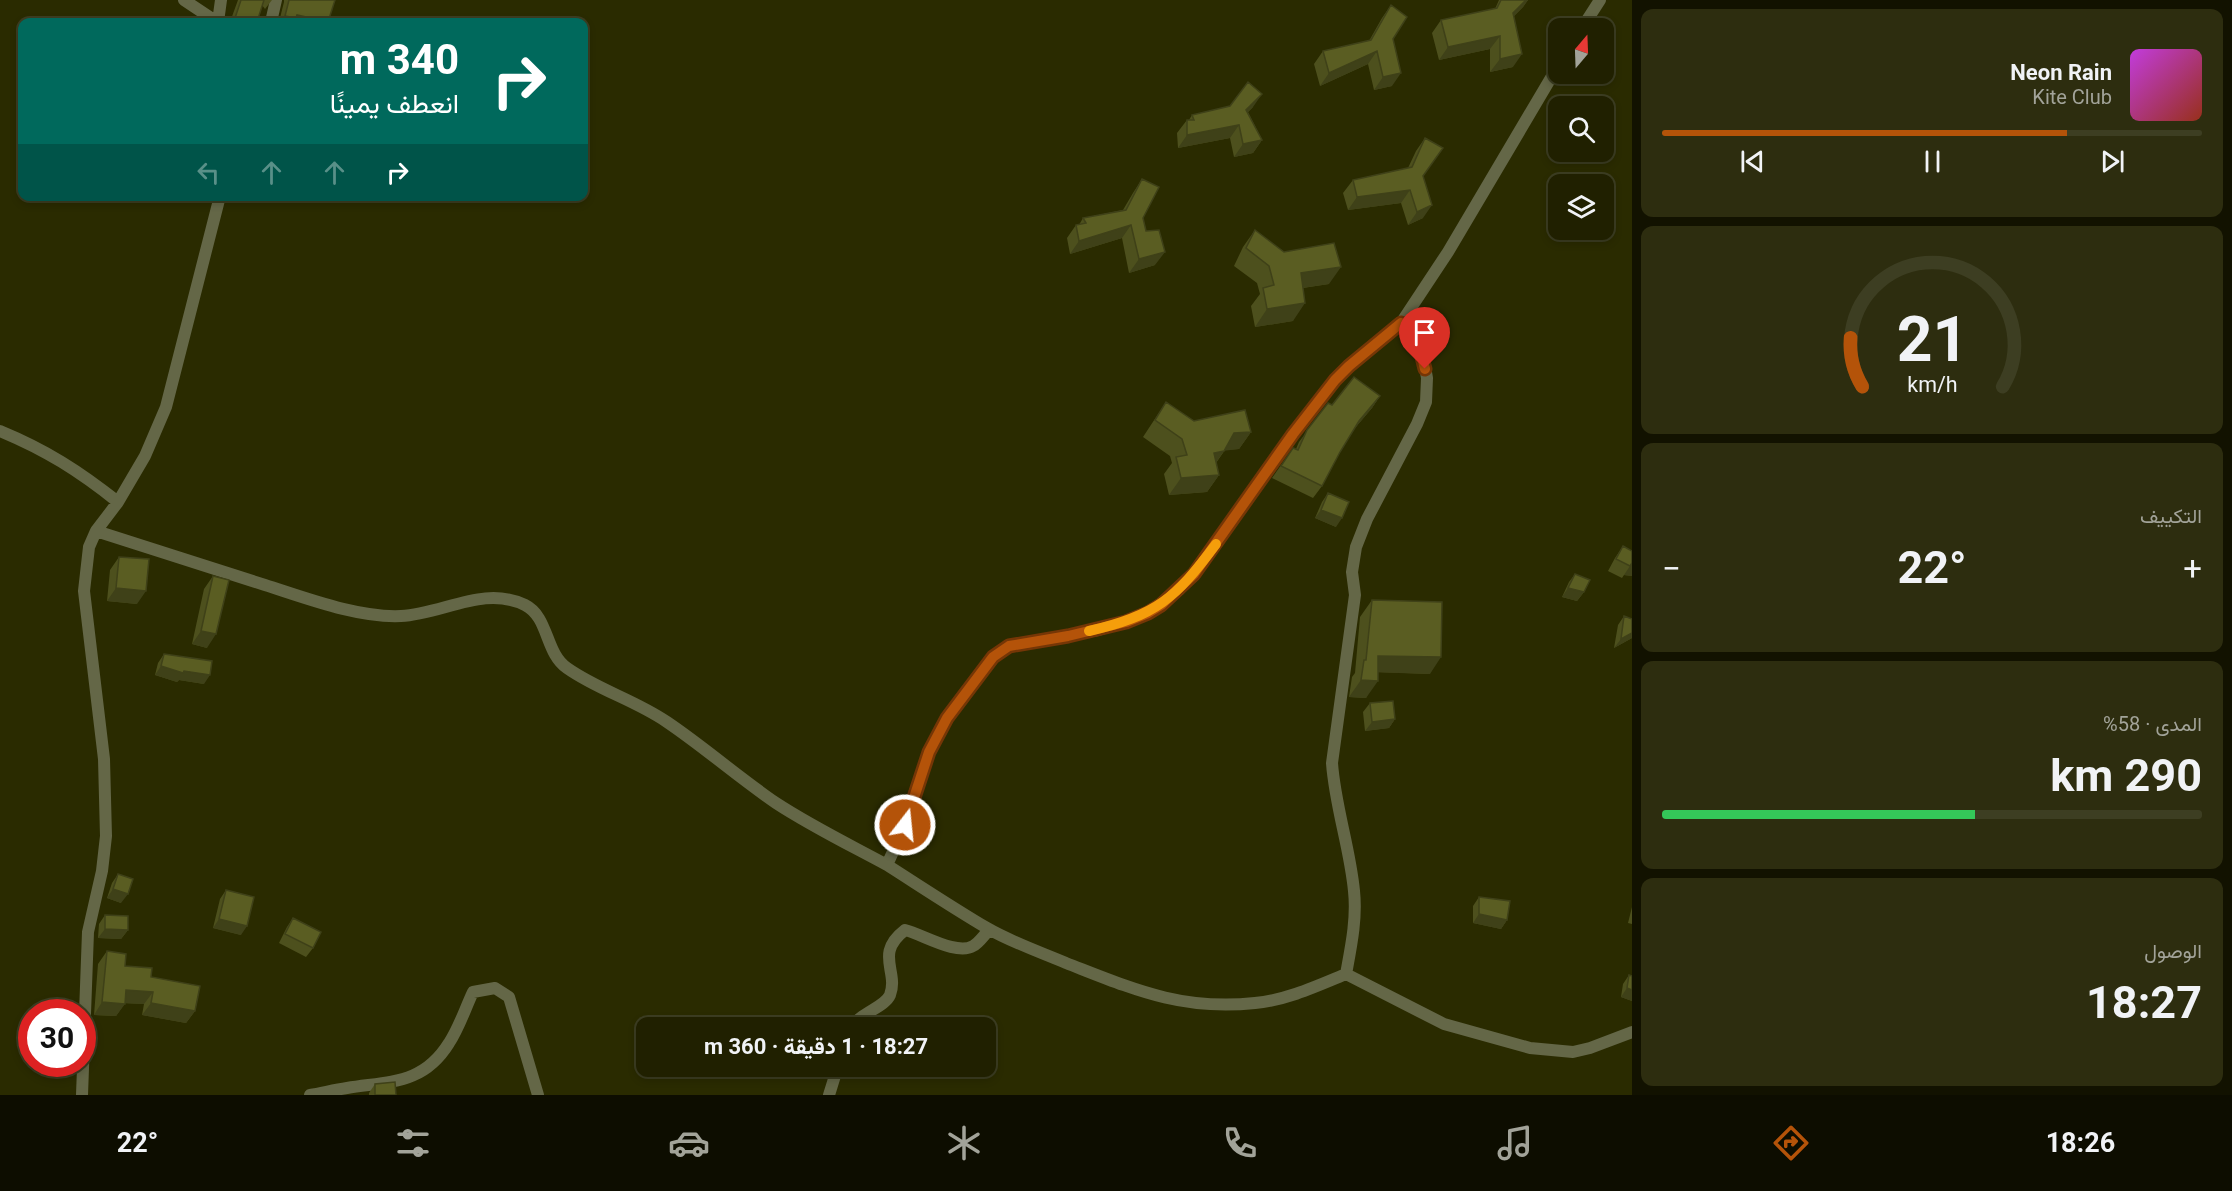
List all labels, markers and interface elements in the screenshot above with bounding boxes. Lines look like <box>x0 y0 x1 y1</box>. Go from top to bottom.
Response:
north arrow <box>1548 18 1614 84</box>
map controls <box>1548 18 1614 240</box>
text: 340 m <box>340 35 459 84</box>
icon: right <box>480 42 558 120</box>
text: Neon Rain <box>2010 60 2112 85</box>
text: Kite Club <box>2032 85 2112 109</box>
text: انعطف يمينًا <box>330 88 459 120</box>
button: search <box>1548 96 1614 162</box>
icon: previous <box>1736 145 1769 178</box>
icon: pause <box>1916 145 1949 178</box>
icon: next <box>2096 145 2129 178</box>
icon: left <box>192 156 225 189</box>
icon: ahead <box>255 156 288 189</box>
icon: ahead <box>318 156 351 189</box>
icon: right <box>381 156 414 189</box>
button: layers <box>1548 174 1614 240</box>
text: 21 <box>1896 303 1968 376</box>
pin <box>1399 307 1450 369</box>
icon: arrive <box>1408 316 1441 349</box>
text: km/h <box>1907 373 1957 398</box>
text: التكييف <box>2140 504 2202 528</box>
text: 22° <box>1897 541 1967 594</box>
text: − <box>1662 549 1681 588</box>
text: + <box>2183 549 2202 588</box>
text: المدى · 58% <box>2103 712 2202 736</box>
text: 290 km <box>2050 749 2202 802</box>
position arrow <box>873 793 937 857</box>
text: الوصول <box>2144 939 2202 963</box>
text: 18:27 <box>2086 976 2202 1029</box>
speed limit sign: 30 <box>18 999 96 1077</box>
text: 18:27 · 1 دقيقة · 360 m <box>704 1034 928 1059</box>
icon: filters <box>392 1122 434 1164</box>
icon: car <box>668 1122 710 1164</box>
icon: climate <box>943 1122 985 1164</box>
icon: phone <box>1219 1122 1261 1164</box>
icon: music <box>1494 1122 1536 1164</box>
icon: directions <box>1770 1122 1812 1164</box>
text: 22° <box>117 1127 158 1159</box>
text: 18:26 <box>2046 1127 2115 1159</box>

